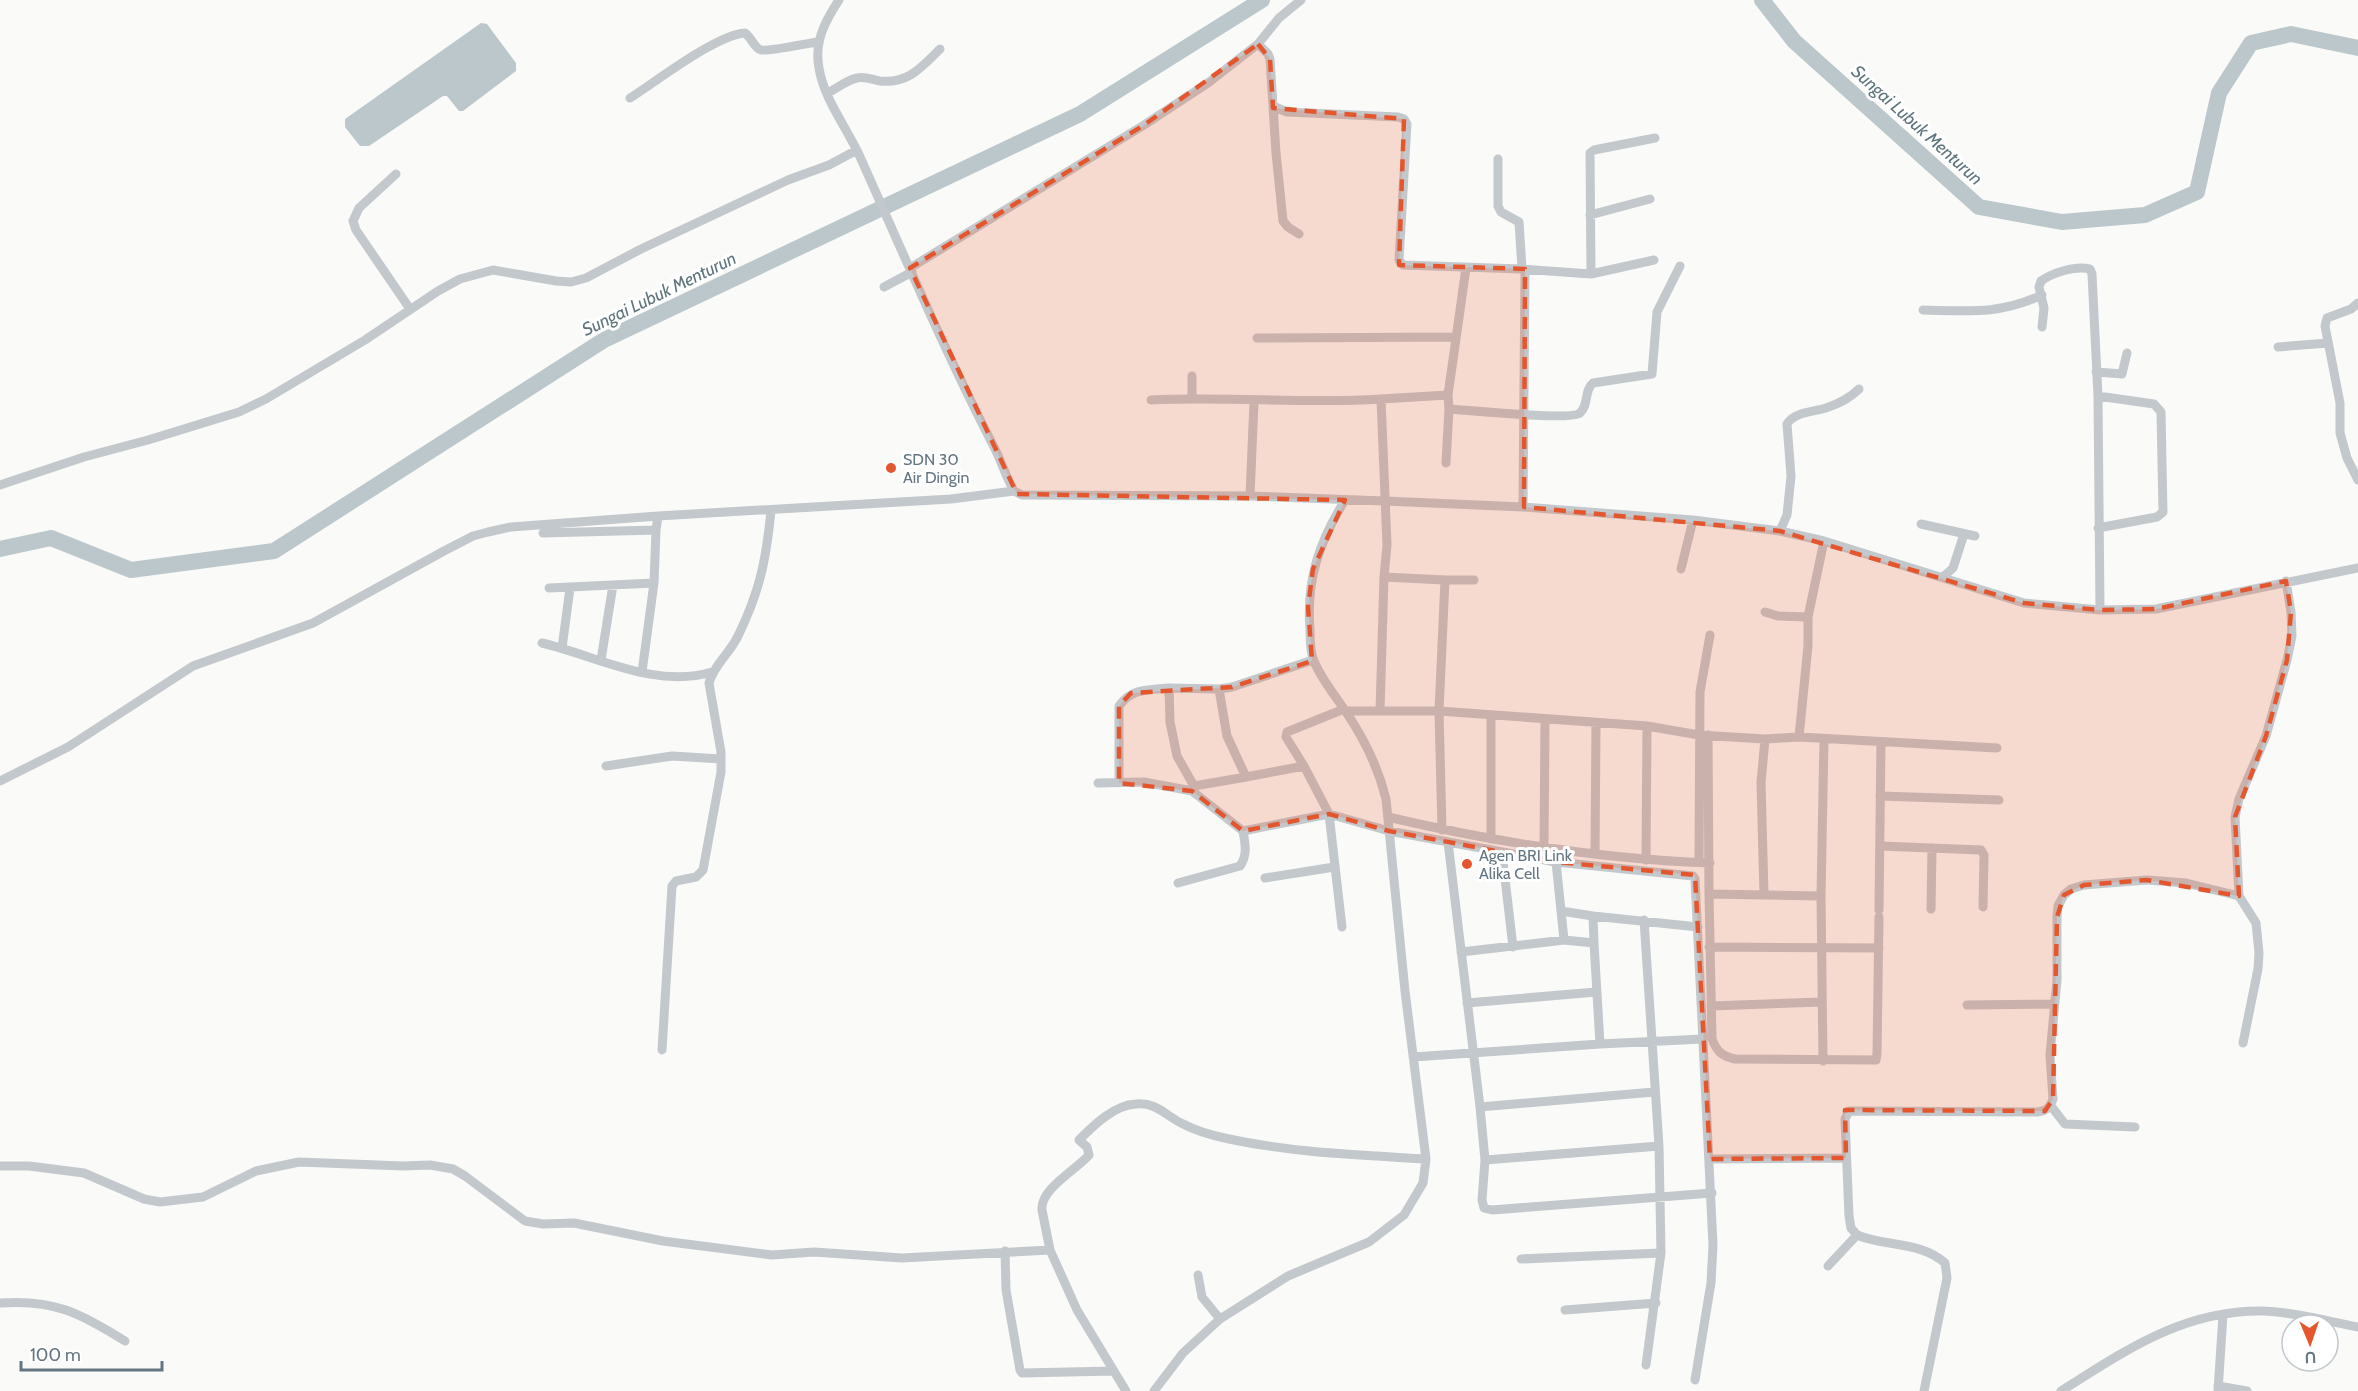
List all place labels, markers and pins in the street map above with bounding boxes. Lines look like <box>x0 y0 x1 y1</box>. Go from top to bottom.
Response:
place label: SDN 30 Air Dingin <box>903 450 969 487</box>
marker: SDN 30 Air Dingin <box>884 461 898 475</box>
place label: Agen BRI Link Alika Cell <box>1479 846 1573 883</box>
marker: Agen BRI Link Alika Cell <box>1460 857 1474 871</box>

